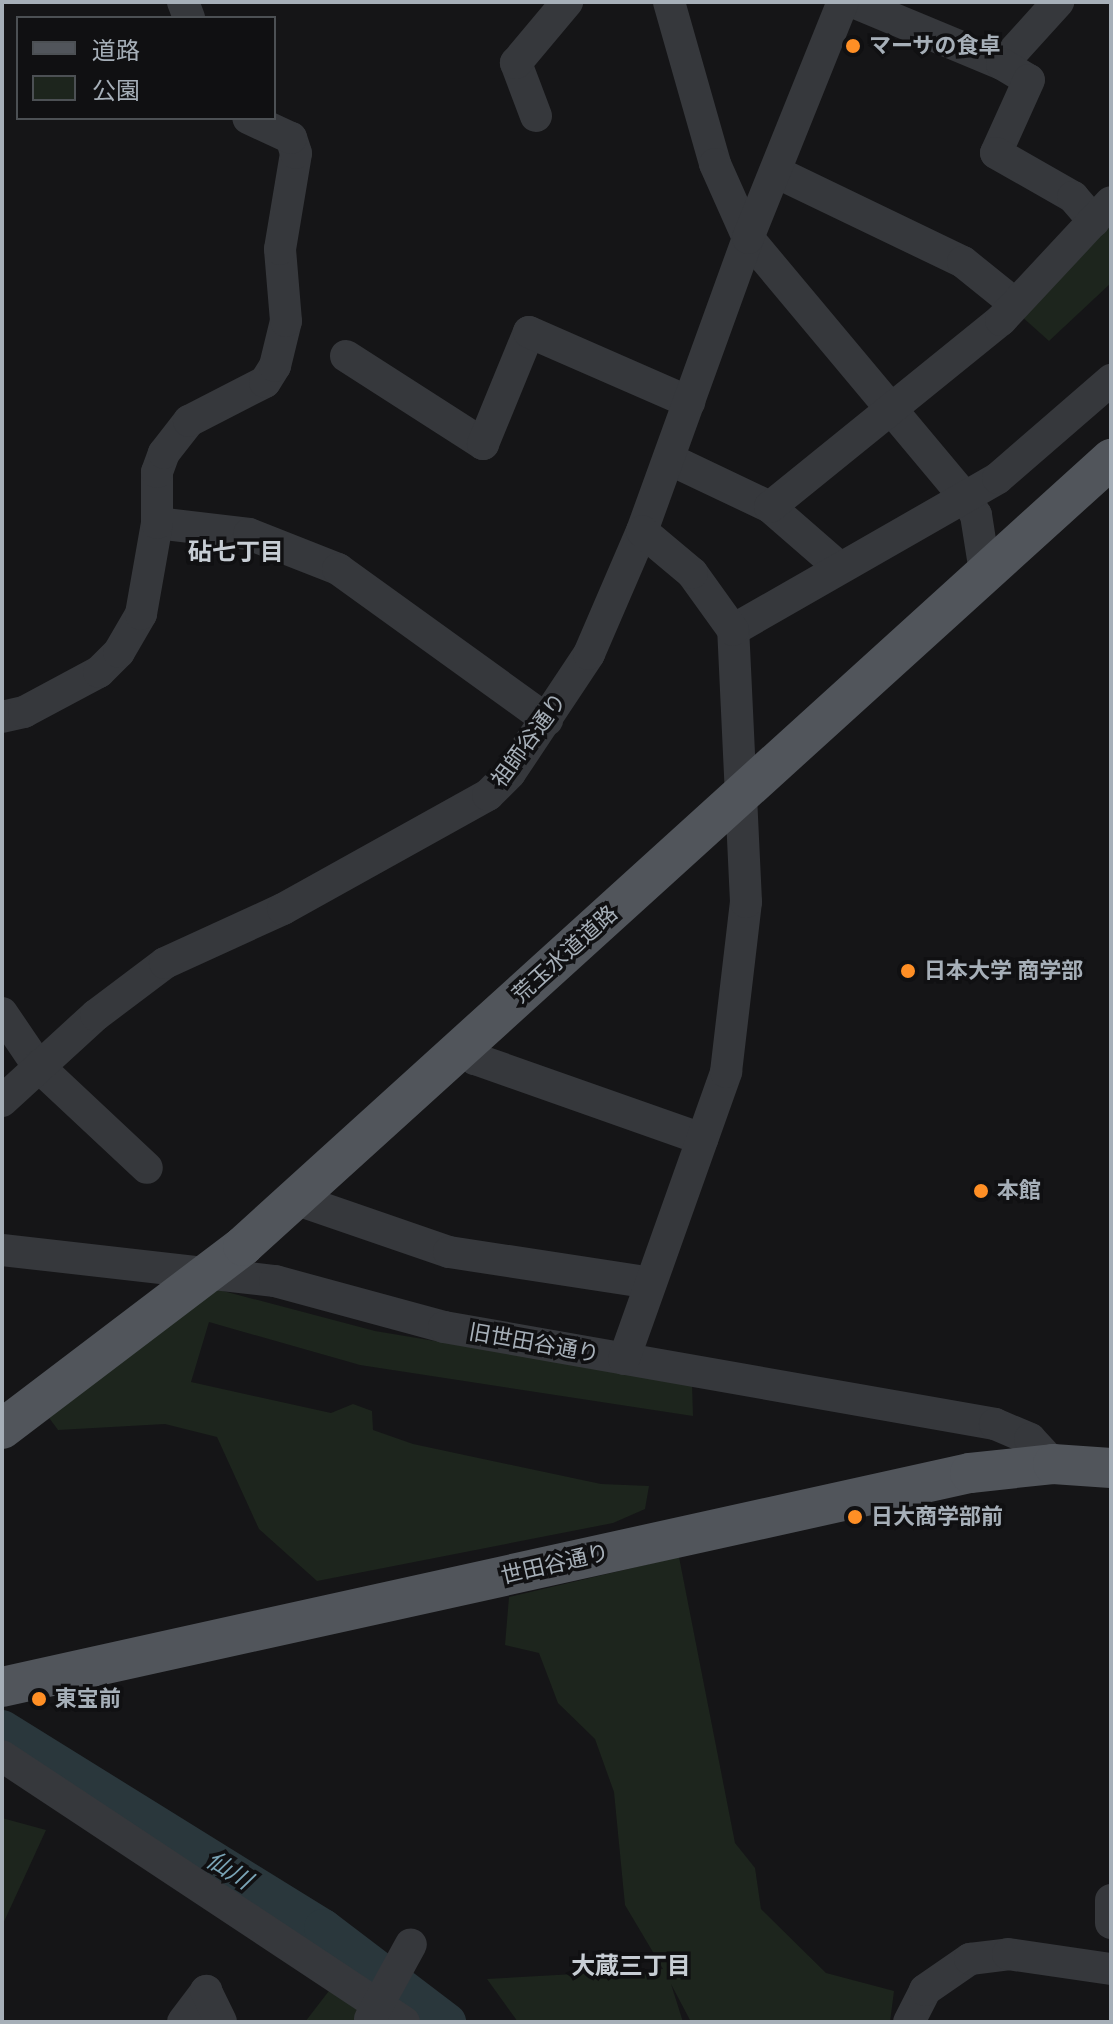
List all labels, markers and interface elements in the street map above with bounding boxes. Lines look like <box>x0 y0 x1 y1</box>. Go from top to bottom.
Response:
legend <box>16 16 276 120</box>
place label: マーサの食卓 <box>869 33 1001 59</box>
text: 道路 <box>92 35 140 66</box>
marker: マーサの食卓 <box>844 37 862 55</box>
text: 公園 <box>92 75 140 106</box>
district label: 砧七丁目 <box>188 538 284 566</box>
street label: 祖師谷通り <box>486 688 572 792</box>
street label: 荒玉水道道路 <box>507 900 623 1008</box>
place label: 日本大学 商学部 <box>924 958 1083 984</box>
marker: 日本大学 商学部 <box>899 962 917 980</box>
place label: 本館 <box>997 1178 1041 1204</box>
marker: 本館 <box>972 1182 990 1200</box>
street label: 旧世田谷通り <box>467 1319 601 1367</box>
place label: 日大商学部前 <box>871 1504 1003 1530</box>
marker: 日大商学部前 <box>846 1508 864 1526</box>
street label: 世田谷通り <box>498 1539 612 1589</box>
place label: 東宝前 <box>55 1686 121 1712</box>
marker: 東宝前 <box>30 1690 48 1708</box>
water label: 仙川 <box>201 1845 257 1895</box>
district label: 大蔵三丁目 <box>571 1952 691 1980</box>

